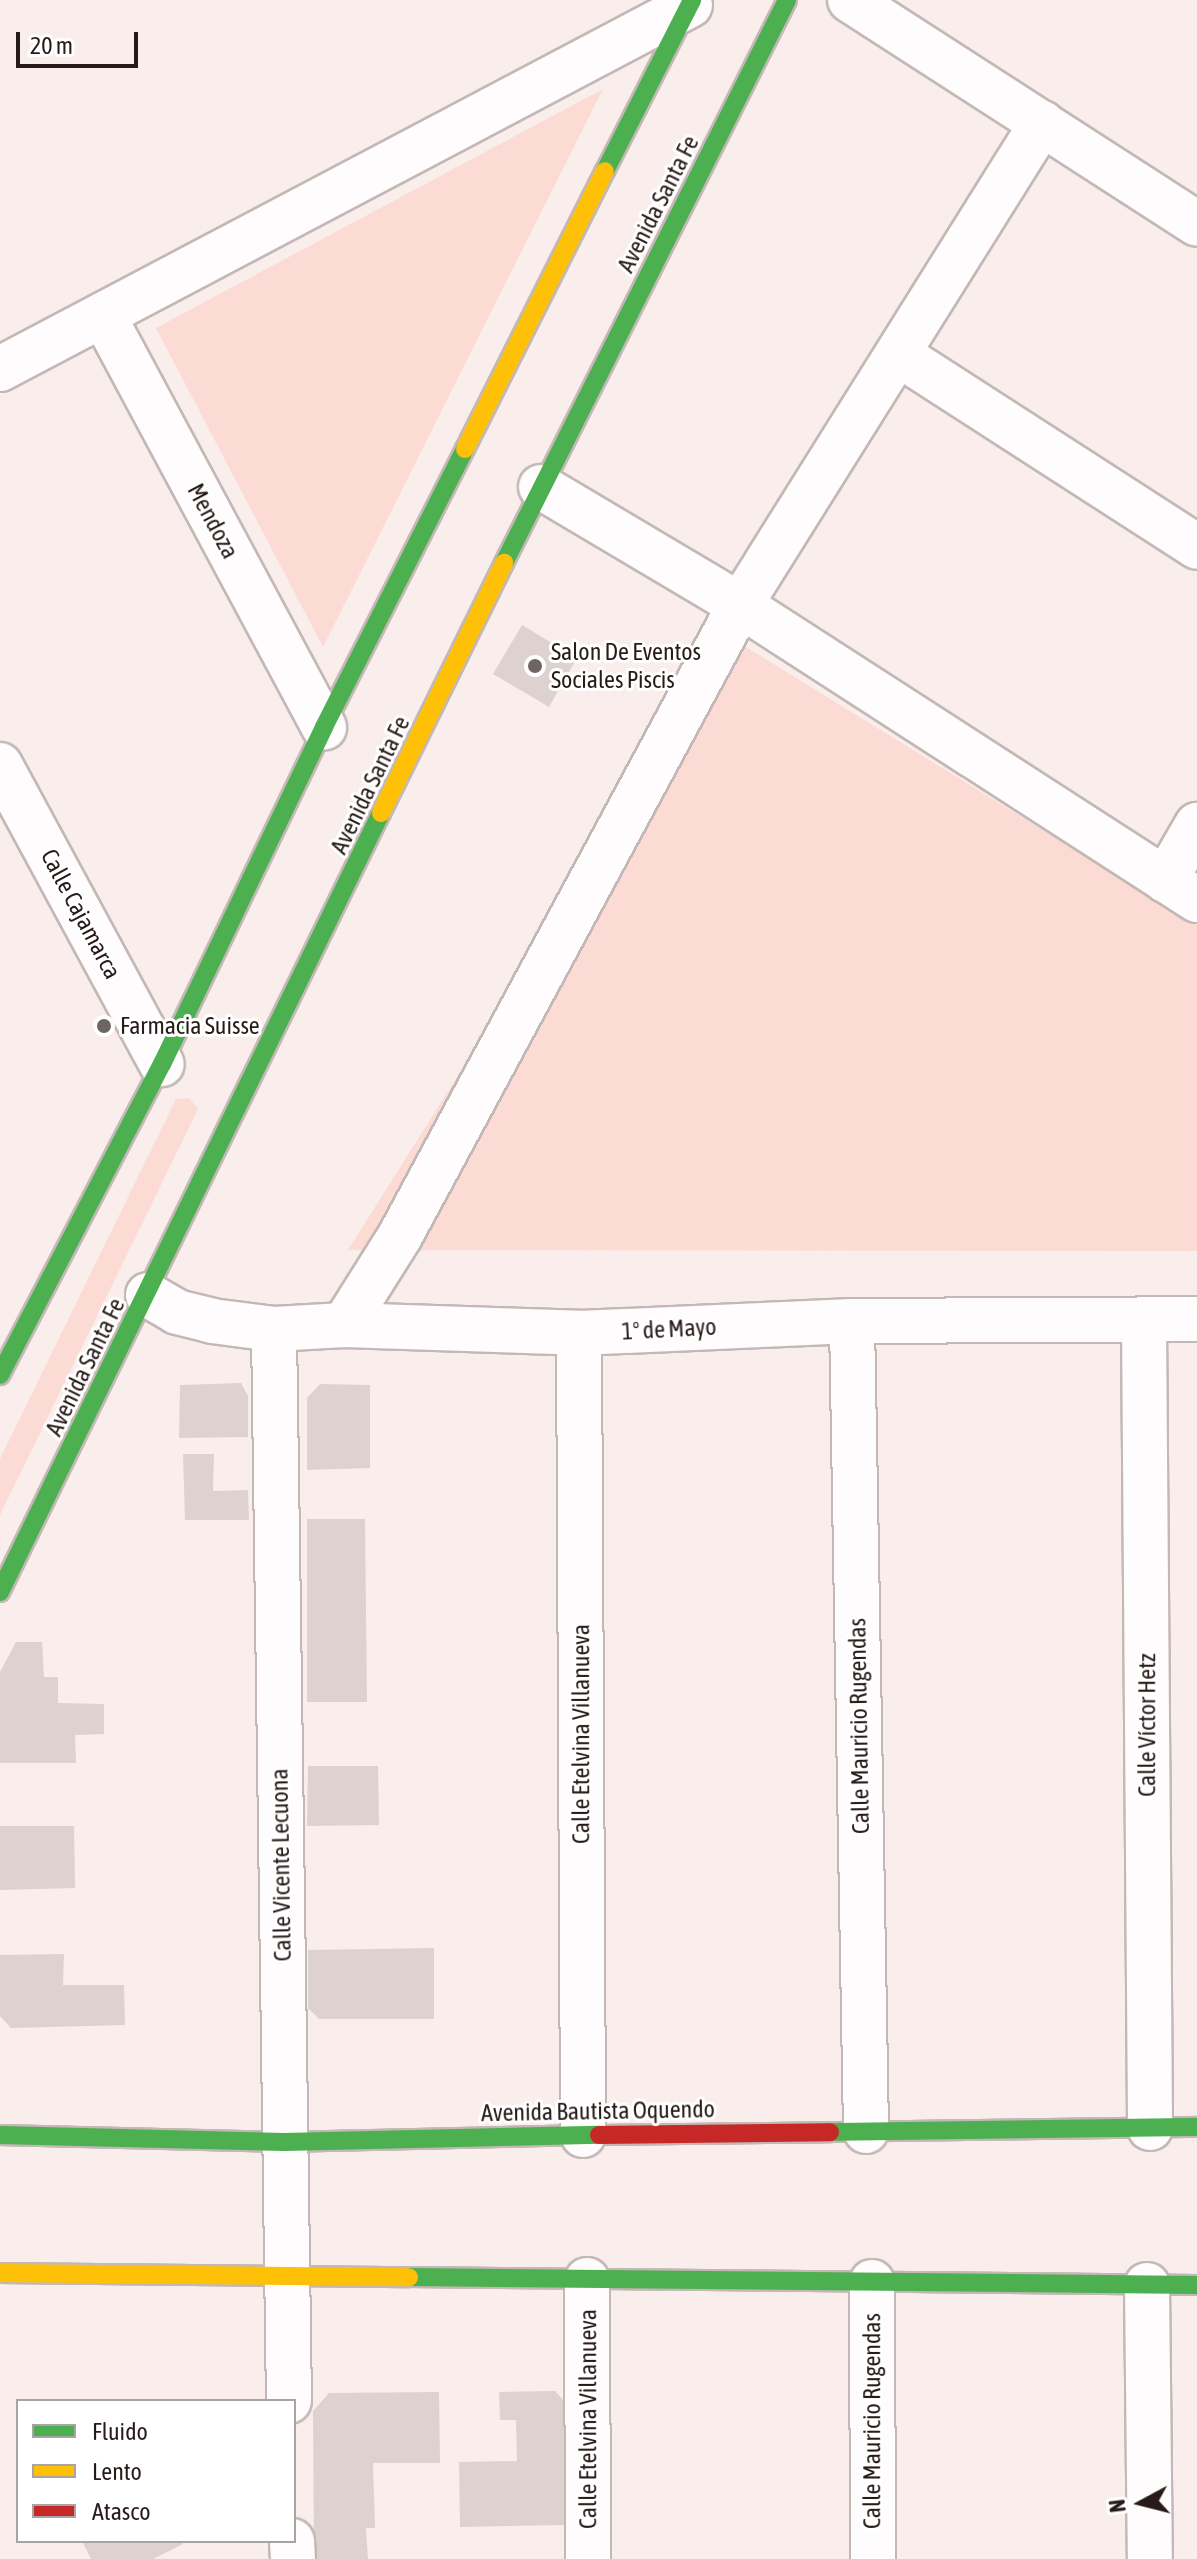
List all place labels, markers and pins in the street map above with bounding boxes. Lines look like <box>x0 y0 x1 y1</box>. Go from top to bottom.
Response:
place label: Salon De Eventos Sociales Piscis <box>551 638 701 694</box>
marker: Salon De Eventos Sociales Piscis <box>526 657 544 675</box>
place label: Farmacia Suisse <box>120 1012 260 1040</box>
marker: Farmacia Suisse <box>95 1017 113 1035</box>

